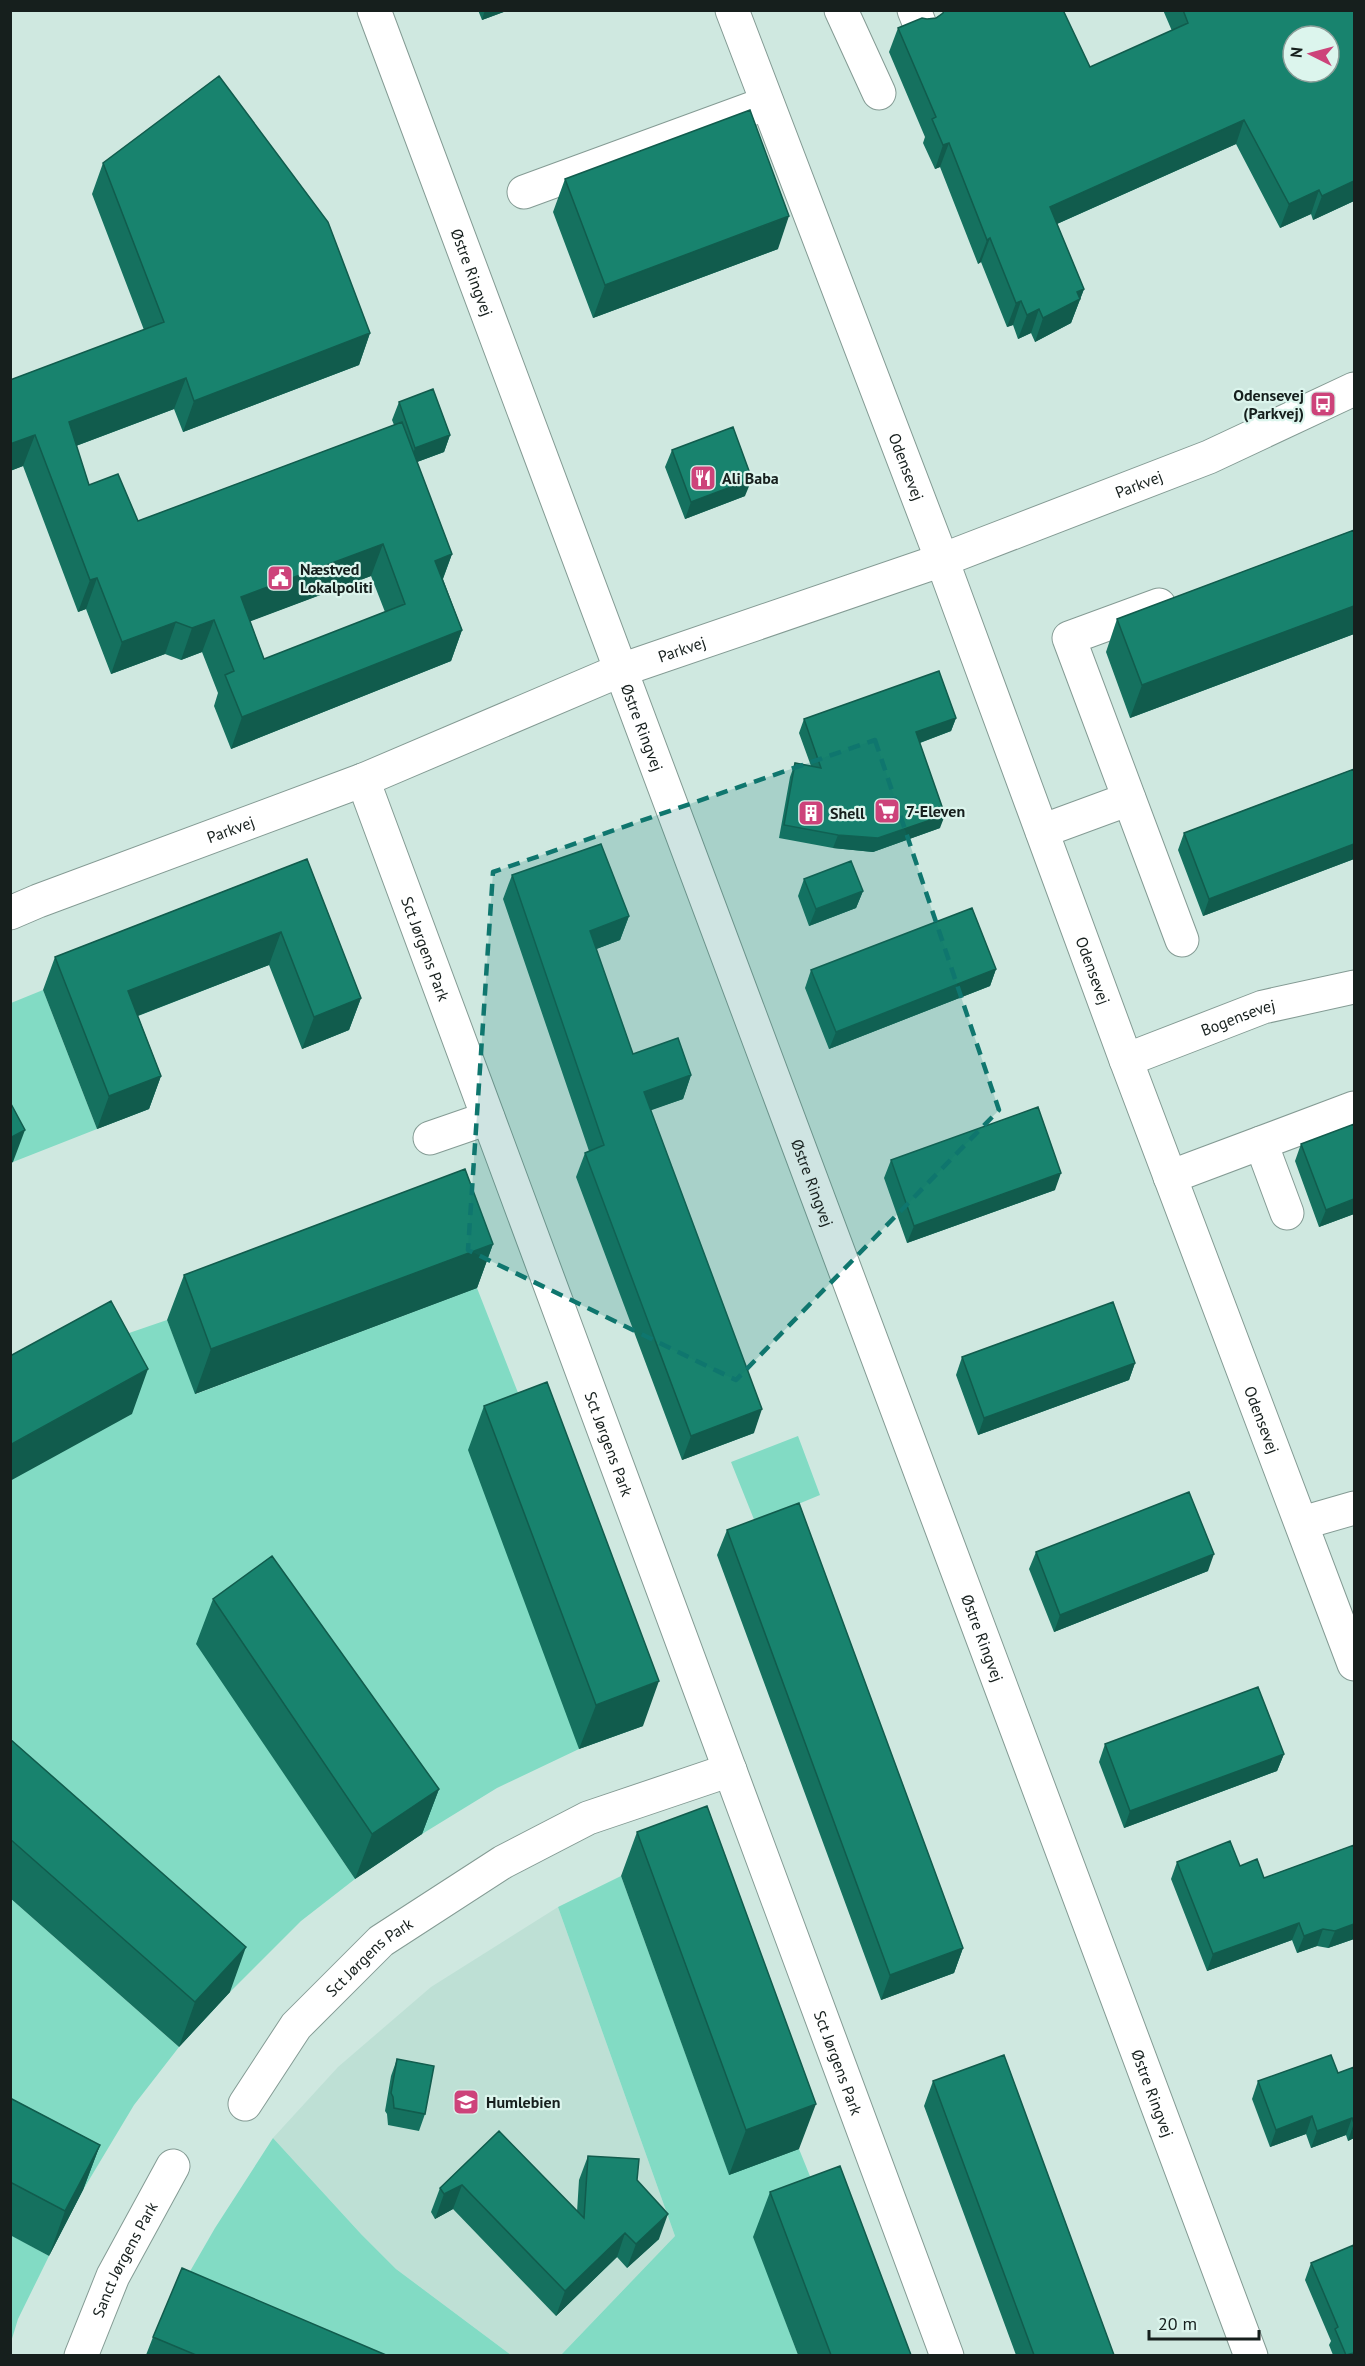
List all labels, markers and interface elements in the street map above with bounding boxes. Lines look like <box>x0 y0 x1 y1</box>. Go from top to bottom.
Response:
north arrow <box>1281 24 1341 84</box>
text: N <box>1286 46 1307 59</box>
street label: Østre Ringvej <box>447 226 498 319</box>
place label: Odensevej (Parkvej) <box>1233 385 1304 423</box>
bus stop icon: Odensevej (Parkvej) <box>1308 389 1338 419</box>
street label: Odensevej <box>884 430 928 504</box>
restaurant icon: Ali Baba <box>688 463 718 493</box>
street label: Parkvej <box>1112 466 1165 502</box>
place label: Ali Baba <box>722 468 779 488</box>
place label: Næstved Lokalpoliti <box>300 559 373 597</box>
public building icon: Næstved Lokalpoliti <box>265 563 295 593</box>
street label: Parkvej <box>655 632 708 667</box>
street label: Østre Ringvej <box>617 681 668 774</box>
supermarket icon: 7-Eleven <box>872 796 902 826</box>
building icon: Shell <box>796 798 826 828</box>
place label: 7-Eleven <box>906 801 965 821</box>
place label: Shell <box>830 803 865 823</box>
street label: Parkvej <box>204 811 257 847</box>
street label: Sct Jørgens Park <box>397 894 454 1004</box>
street label: Odensevej <box>1071 934 1115 1007</box>
street label: Bogensevej <box>1198 995 1277 1040</box>
street label: Østre Ringvej <box>787 1136 838 1229</box>
street label: Odensevej <box>1240 1383 1284 1456</box>
street label: Sct Jørgens Park <box>581 1389 638 1499</box>
street label: Østre Ringvej <box>957 1591 1008 1685</box>
street label: Sct Jørgens Park <box>321 1913 417 2001</box>
street label: Sct Jørgens Park <box>810 2008 867 2118</box>
street label: Østre Ringvej <box>1127 2047 1178 2140</box>
school or university icon: Humlebien <box>451 2087 481 2117</box>
place label: Humlebien <box>486 2092 560 2112</box>
street label: Sanct Jørgens Park <box>88 2198 162 2320</box>
scale bar <box>1149 2303 1258 2341</box>
text: 20 m <box>1158 2312 1197 2335</box>

